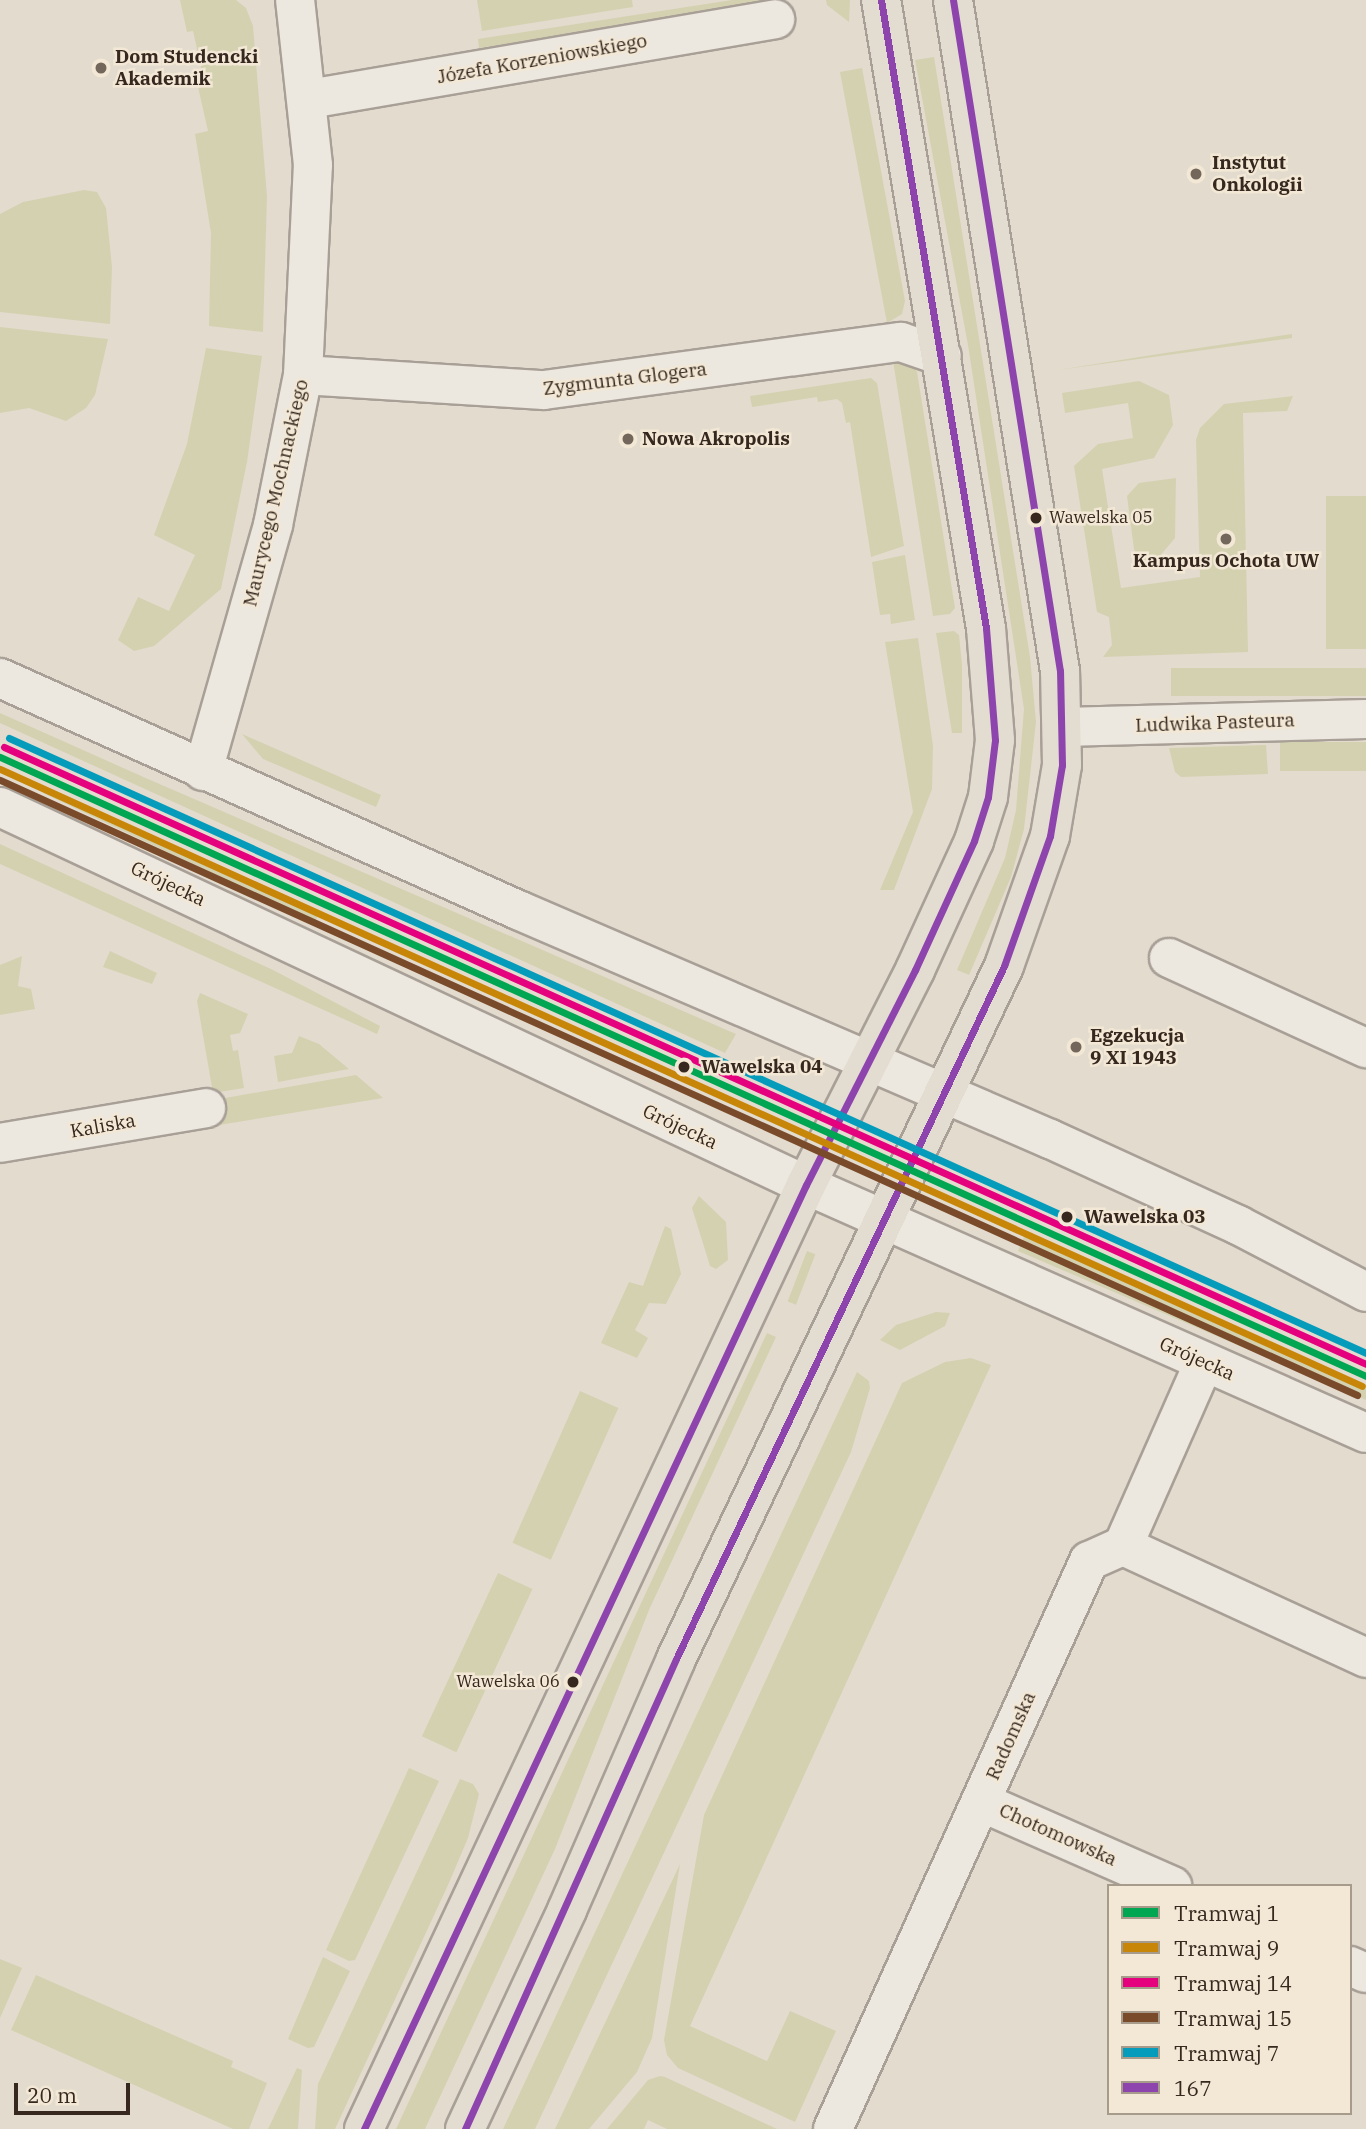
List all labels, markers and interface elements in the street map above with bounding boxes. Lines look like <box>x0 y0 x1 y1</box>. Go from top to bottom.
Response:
street label: Józefa Korzeniowskiego <box>435 29 649 89</box>
place label: Dom Studencki Akademik <box>115 46 258 90</box>
marker: Dom Studencki Akademik <box>93 60 109 76</box>
place label: Instytut Onkologii <box>1212 152 1303 196</box>
marker: Instytut Onkologii <box>1186 164 1206 184</box>
street label: Zygmunta Glogera <box>542 358 708 400</box>
street label: Maurycego Mochnackiego <box>239 377 313 609</box>
place label: Nowa Akropolis <box>642 428 790 450</box>
marker: Nowa Akropolis <box>620 431 636 447</box>
place label: Wawelska 05 <box>1049 508 1153 528</box>
marker: Wawelska 05 <box>1029 511 1043 525</box>
marker: Kampus Ochota UW <box>1218 531 1234 547</box>
place label: Kampus Ochota UW <box>1133 550 1319 572</box>
street label: Ludwika Pasteura <box>1135 709 1295 737</box>
street label: Grójecka <box>127 857 209 911</box>
place label: Egzekucja 9 XI 1943 <box>1090 1025 1185 1069</box>
marker: Egzekucja 9 XI 1943 <box>1068 1039 1084 1055</box>
marker: Wawelska 04 <box>673 1056 695 1078</box>
place label: Wawelska 04 <box>701 1056 823 1078</box>
street label: Grójecka <box>639 1100 721 1154</box>
street label: Kaliska <box>69 1109 137 1143</box>
marker: Wawelska 03 <box>1056 1206 1078 1228</box>
place label: Wawelska 03 <box>1084 1206 1206 1228</box>
street label: Grójecka <box>1156 1332 1238 1386</box>
place label: Wawelska 06 <box>456 1672 560 1692</box>
marker: Wawelska 06 <box>566 1675 580 1689</box>
street label: Radomska <box>981 1688 1041 1784</box>
street label: Chotomowska <box>996 1799 1120 1871</box>
legend <box>1107 1884 1352 2115</box>
text: Tramwaj 1 <box>1174 1899 1279 1927</box>
text: Tramwaj 9 <box>1174 1934 1279 1962</box>
text: Tramwaj 14 <box>1174 1969 1292 1997</box>
text: Tramwaj 15 <box>1174 2004 1292 2032</box>
text: Tramwaj 7 <box>1174 2039 1279 2067</box>
scale bar <box>18 2070 133 2114</box>
text: 167 <box>1174 2074 1212 2102</box>
text: 20 m <box>27 2081 77 2109</box>

